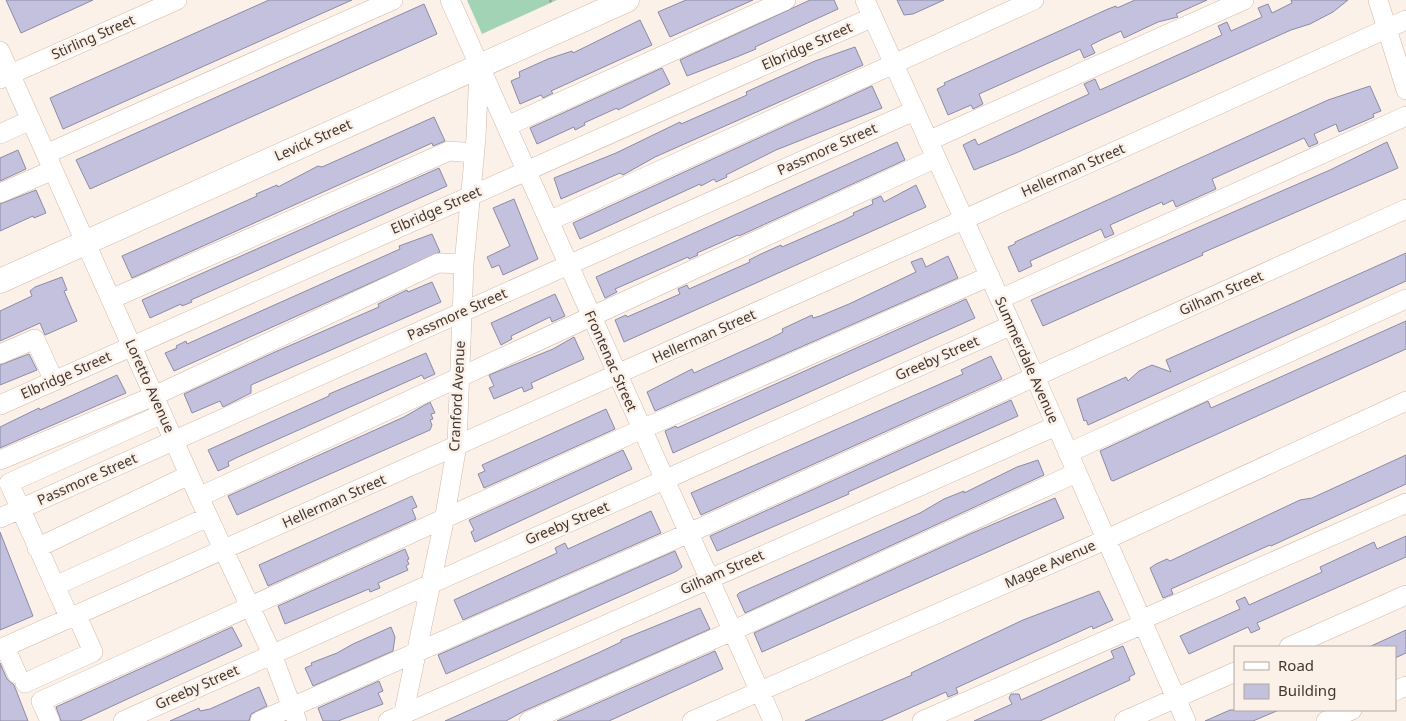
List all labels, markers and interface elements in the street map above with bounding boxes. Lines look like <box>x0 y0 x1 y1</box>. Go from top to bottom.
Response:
street label: Stirling Street <box>48 10 137 63</box>
street label: Elbridge Street <box>759 17 855 74</box>
street label: Levick Street <box>271 114 354 165</box>
street label: Passmore Street <box>774 118 880 179</box>
street label: Hellerman Street <box>1018 138 1128 201</box>
street label: Elbridge Street <box>388 181 484 238</box>
street label: Gilham Street <box>1176 266 1266 319</box>
street label: Passmore Street <box>404 283 510 344</box>
street label: Summerdale Avenue <box>991 293 1064 426</box>
street label: Hellerman Street <box>649 304 759 367</box>
street label: Frontenac Street <box>581 307 642 414</box>
street label: Greeby Street <box>892 331 982 384</box>
street label: Loretto Avenue <box>121 336 180 436</box>
street label: Cranford Avenue <box>444 340 469 452</box>
street label: Elbridge Street <box>18 346 114 403</box>
street label: Passmore Street <box>34 448 140 509</box>
street label: Hellerman Street <box>279 469 389 532</box>
street label: Greeby Street <box>522 496 612 549</box>
street label: Magee Avenue <box>1001 535 1098 592</box>
street label: Gilham Street <box>677 545 767 598</box>
legend <box>1234 646 1396 711</box>
text: Road <box>1278 655 1314 675</box>
street label: Greeby Street <box>152 660 242 713</box>
text: Building <box>1278 680 1336 700</box>

